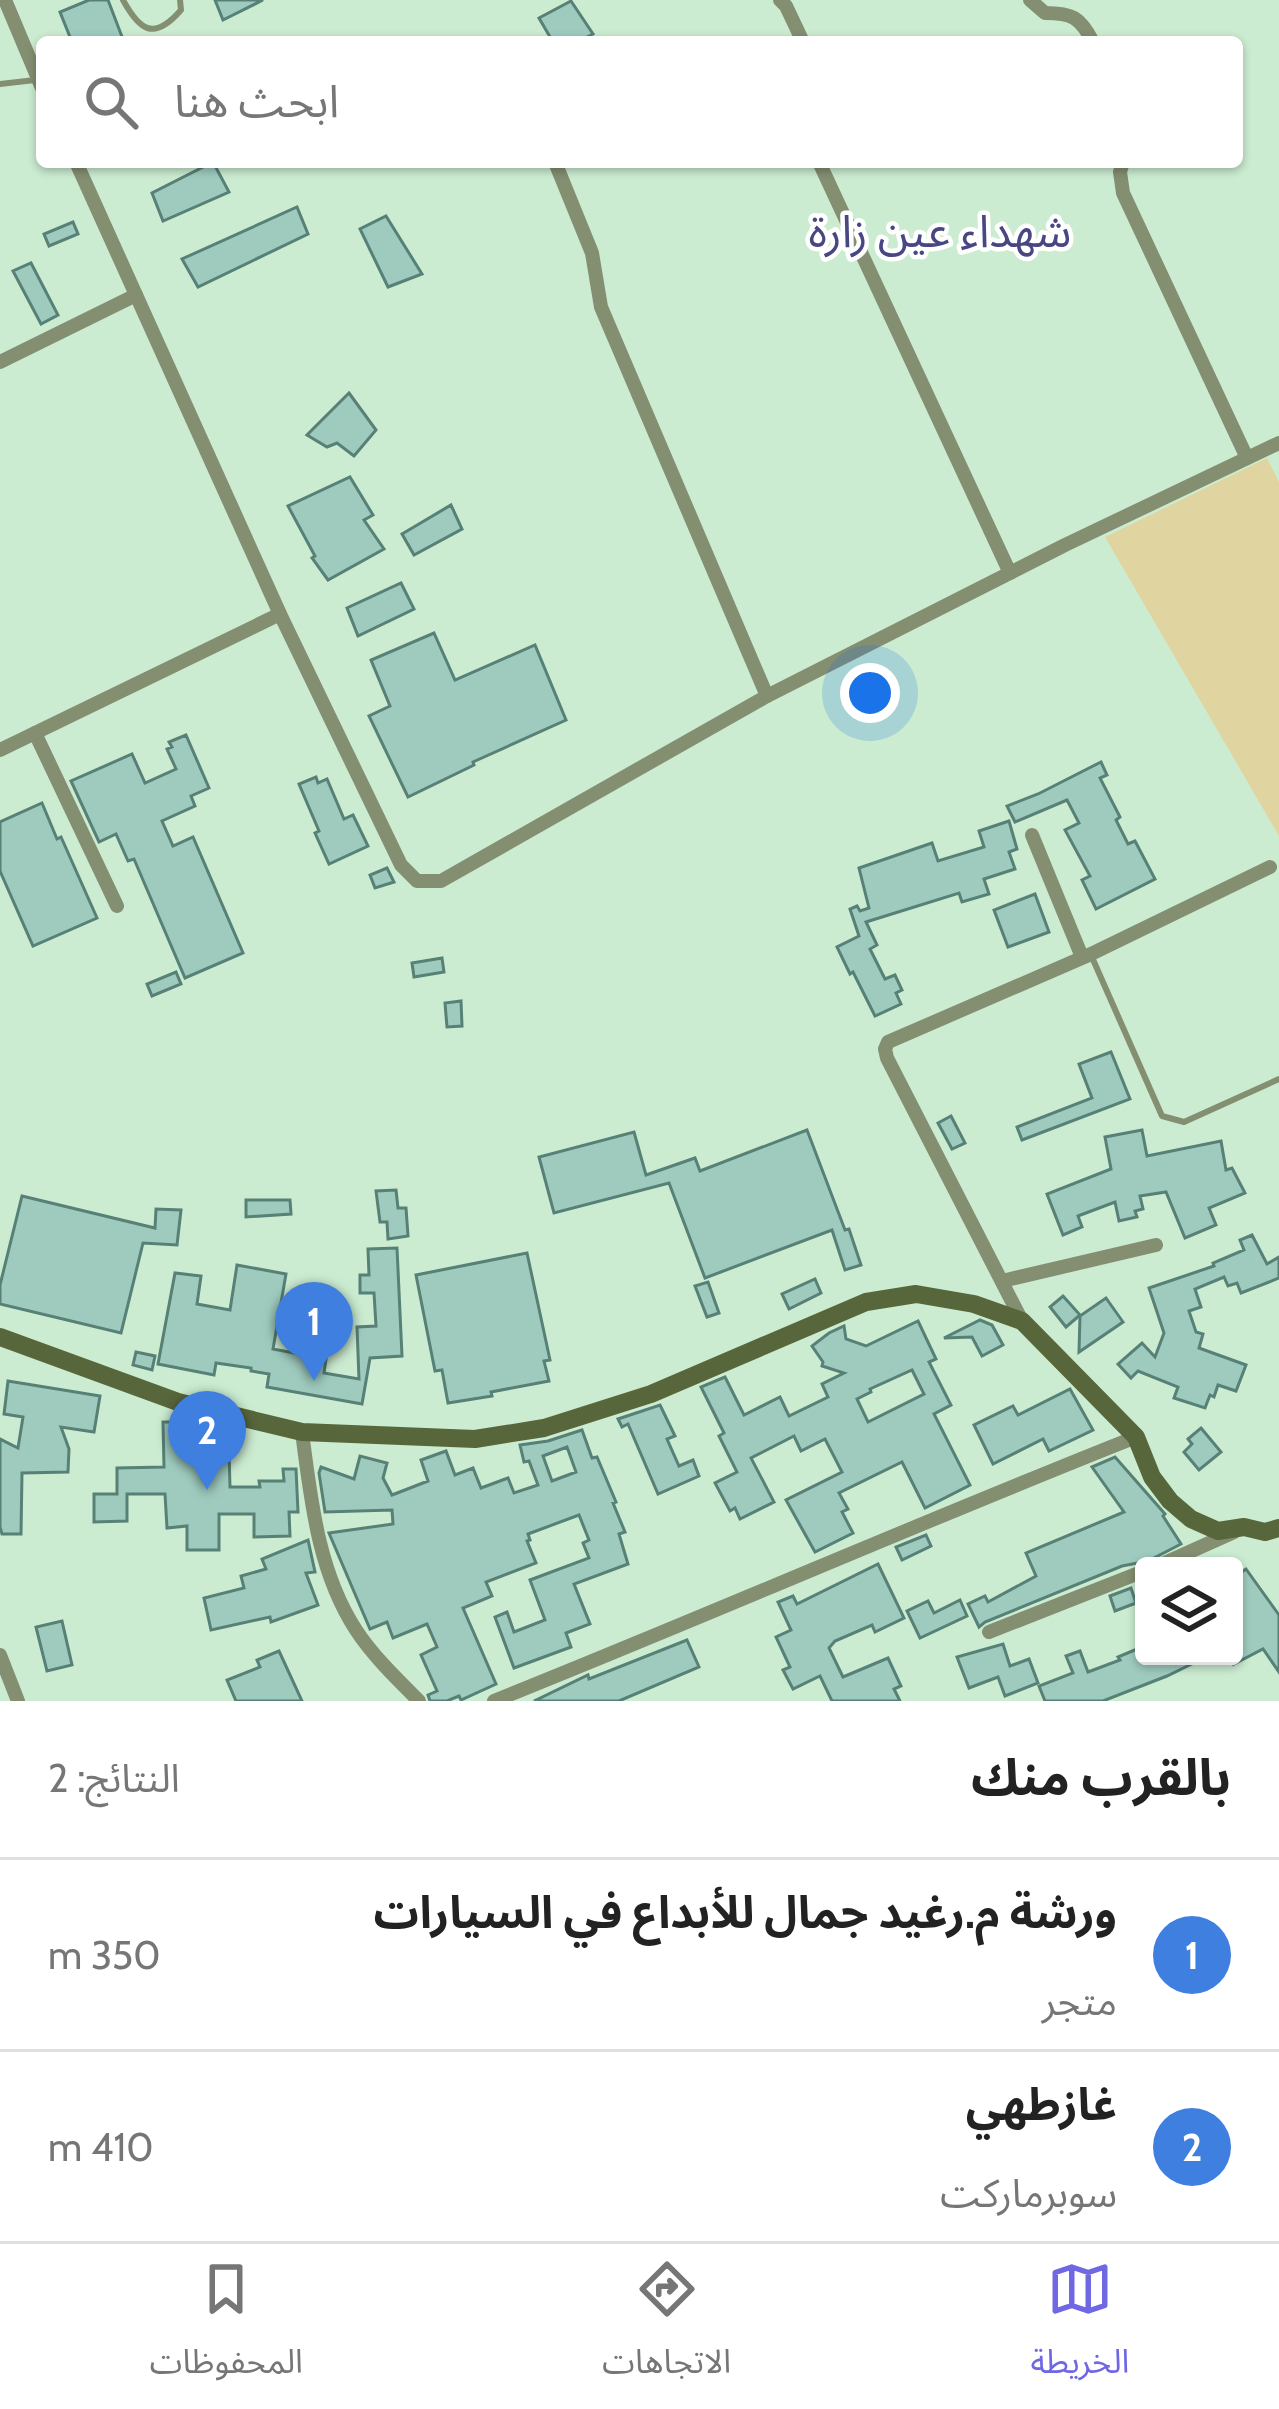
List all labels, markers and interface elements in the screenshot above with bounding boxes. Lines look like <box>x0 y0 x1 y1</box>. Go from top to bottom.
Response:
search box <box>36 36 1243 168</box>
icon: search <box>78 69 144 135</box>
text: ابحث هنا <box>174 74 339 128</box>
district label: شهداء عين زارة <box>809 204 1071 258</box>
your location <box>840 663 900 723</box>
pin: 1 <box>275 1282 353 1381</box>
pin: 2 <box>168 1391 246 1490</box>
map controls <box>1135 1557 1243 1665</box>
button: layers <box>1135 1557 1243 1665</box>
text: بالقرب منك <box>971 1746 1231 1808</box>
text: النتائج: 2 <box>48 1754 180 1802</box>
text: ورشة م.رغيد جمال للأبداع في السيارات <box>374 1885 1117 1939</box>
text: 350 m <box>48 1931 160 1979</box>
text: 1 <box>1185 1931 1199 1979</box>
text: متجر <box>1042 1977 1117 2025</box>
text: غازطهي <box>966 2077 1117 2131</box>
text: 410 m <box>48 2123 153 2171</box>
text: 2 <box>1182 2123 1202 2171</box>
text: سوبرماركت <box>940 2169 1117 2217</box>
tab: المحفوظات <box>150 2256 303 2397</box>
tab: الاتجاهات <box>602 2256 731 2397</box>
tab: الخريطة <box>1030 2256 1129 2397</box>

